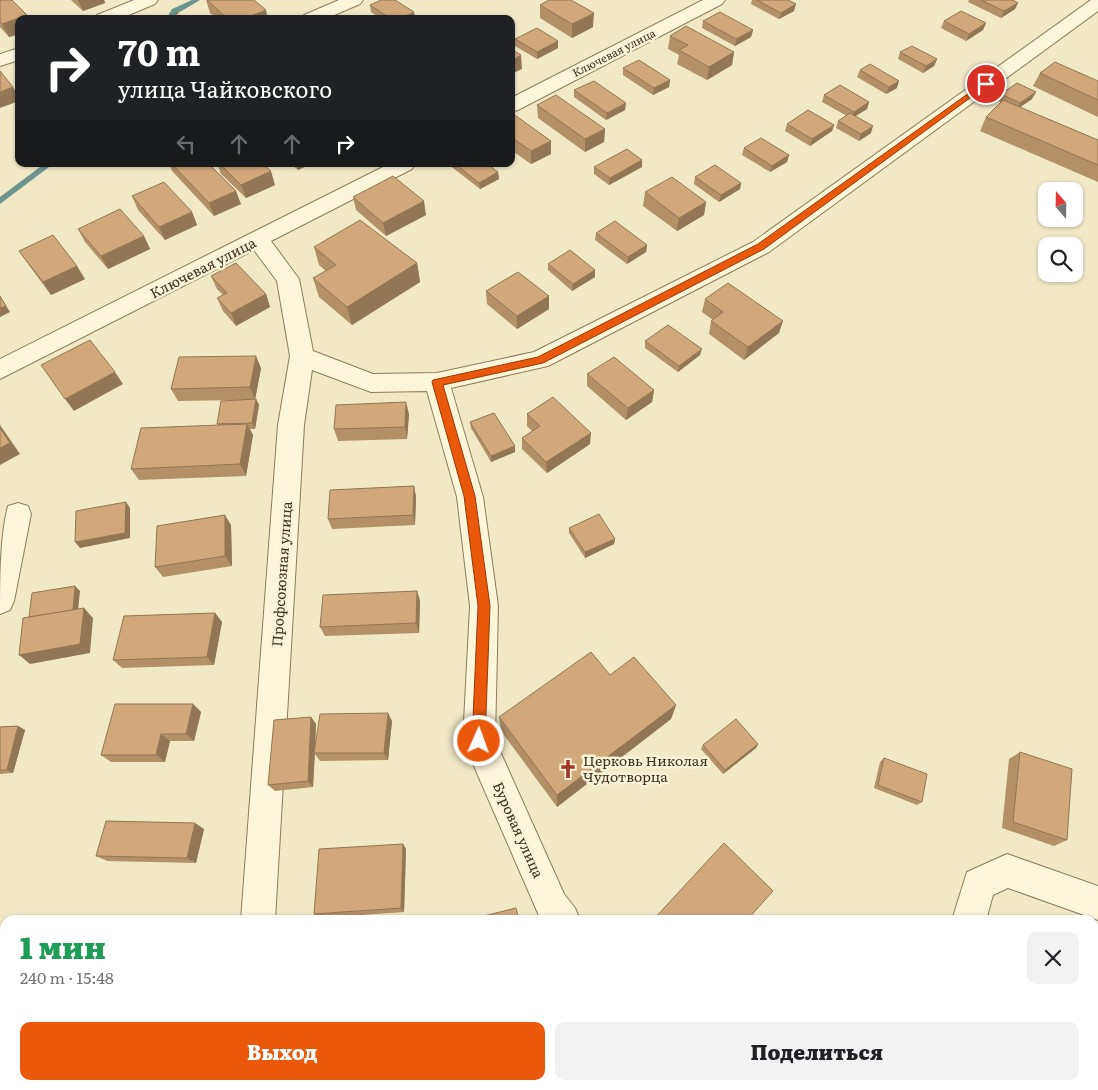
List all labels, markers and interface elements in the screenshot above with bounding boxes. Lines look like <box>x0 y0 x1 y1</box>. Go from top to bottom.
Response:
street label: Ключевая улица <box>569 24 658 80</box>
text: 70 m <box>118 25 200 77</box>
icon: right <box>35 35 100 100</box>
pin <box>965 63 1007 105</box>
icon: arrive <box>972 70 1000 98</box>
text: улица Чайковского <box>118 72 332 105</box>
icon: left <box>172 130 200 158</box>
icon: ahead <box>225 130 253 158</box>
icon: ahead <box>278 130 306 158</box>
icon: right <box>331 130 359 158</box>
north arrow <box>1038 182 1082 228</box>
map controls <box>1038 182 1083 282</box>
street label: Ключевая улица <box>146 232 259 302</box>
button: search <box>1038 237 1083 282</box>
street label: Профсоюзная улица <box>266 500 296 647</box>
position arrow <box>452 714 504 766</box>
place label: Церковь Николая Чудотворца <box>583 750 708 786</box>
church icon: Церковь Николая Чудотворца <box>557 758 579 780</box>
street label: Буровая улица <box>489 778 549 881</box>
text: 1 мин <box>20 924 106 968</box>
button: close <box>1027 932 1079 984</box>
text: 240 m · 15:48 <box>20 965 114 989</box>
button: Выход <box>20 1022 545 1080</box>
button: Поделиться <box>555 1022 1079 1080</box>

